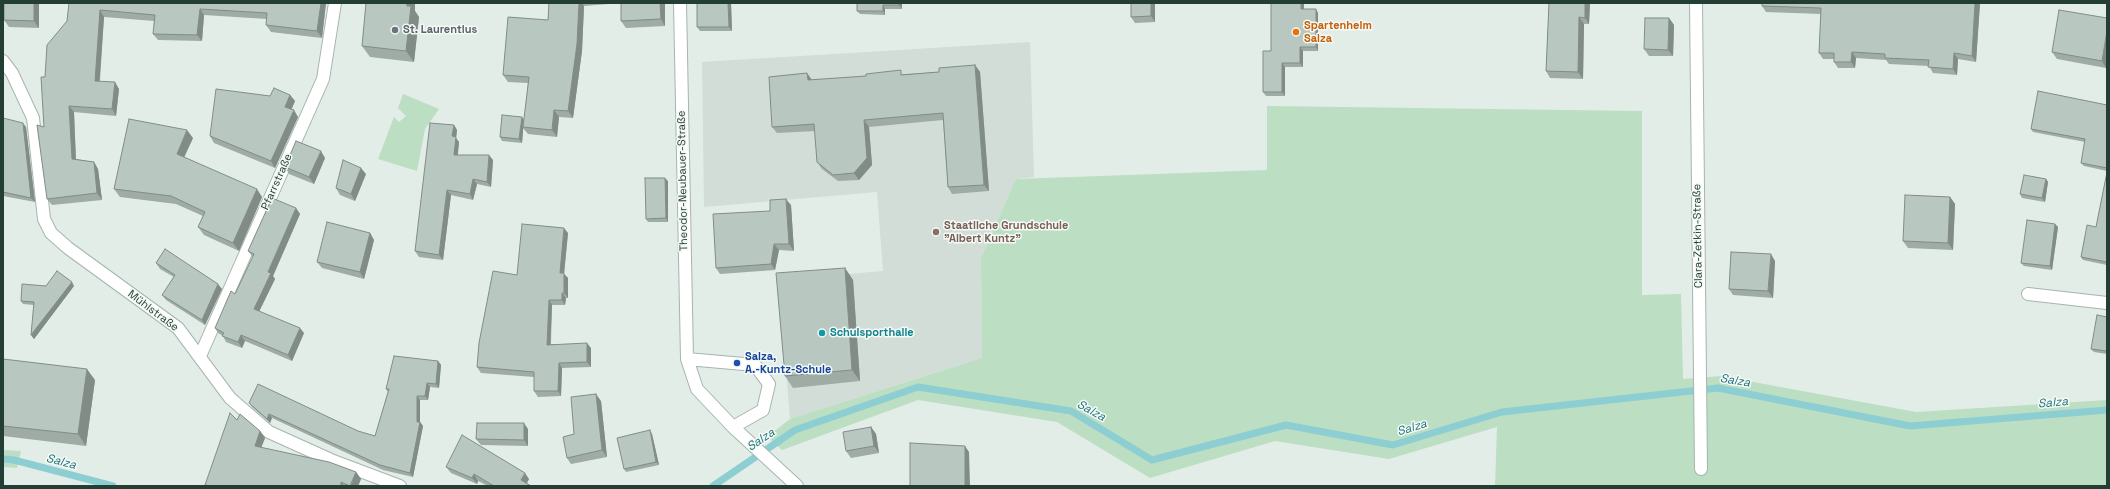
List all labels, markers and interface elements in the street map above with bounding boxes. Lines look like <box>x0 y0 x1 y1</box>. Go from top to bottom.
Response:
place label: Spartenheim Salza <box>1304 19 1372 45</box>
place label: St. Laurentius <box>403 23 477 37</box>
marker: St. Laurentius <box>390 25 400 35</box>
marker: Spartenheim Salza <box>1291 27 1301 37</box>
street label: Theodor-Neubauer-Straße <box>675 110 691 252</box>
street label: Pfarrstraße <box>259 152 295 212</box>
street label: Clara-Zetkin-Straße <box>1690 184 1706 288</box>
place label: Staatliche Grundschule "Albert Kuntz" <box>944 219 1068 245</box>
marker: Staatliche Grundschule "Albert Kuntz" <box>931 227 941 237</box>
street label: Mühlstraße <box>125 288 181 334</box>
place label: Schulsporthalle <box>830 326 914 340</box>
marker: Schulsporthalle <box>817 328 827 338</box>
place label: Salza, A.-Kuntz-Schule <box>745 350 831 376</box>
marker: Salza, A.-Kuntz-Schule <box>732 358 742 368</box>
water label: Salza <box>1719 372 1751 390</box>
water label: Salza <box>2037 395 2069 411</box>
water label: Salza <box>1074 397 1108 425</box>
water label: Salza <box>1395 417 1429 439</box>
water label: Salza <box>744 426 778 454</box>
water label: Salza <box>45 451 77 473</box>

